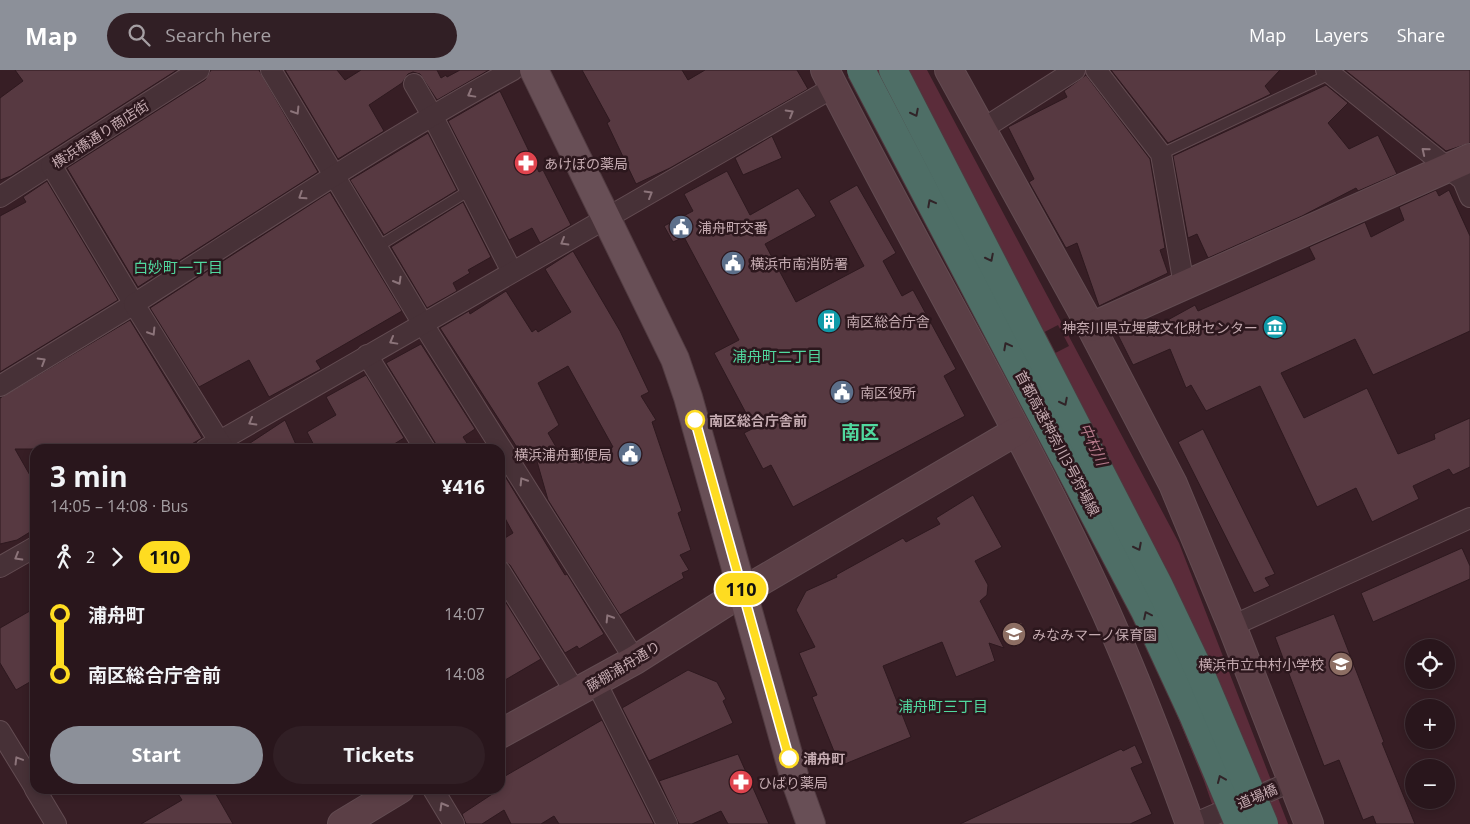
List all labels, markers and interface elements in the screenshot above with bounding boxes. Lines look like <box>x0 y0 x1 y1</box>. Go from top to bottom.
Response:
search box <box>107 13 457 58</box>
text: Map <box>25 19 77 52</box>
icon: search <box>125 21 153 49</box>
text: Search here <box>165 22 271 48</box>
text: Map <box>1249 23 1286 47</box>
text: Layers <box>1314 23 1369 47</box>
text: Share <box>1397 23 1445 47</box>
one-way arrow <box>467 87 476 97</box>
street label: 横浜橋通り商店街 <box>48 96 152 172</box>
one-way arrow <box>290 106 300 115</box>
one-way arrow <box>909 108 919 117</box>
one-way arrow <box>784 109 793 119</box>
one-way arrow <box>1422 148 1431 156</box>
pharmacy icon: あけぼの薬局 <box>513 150 539 176</box>
place label: あけぼの薬局 <box>544 154 628 173</box>
one-way arrow <box>298 190 308 199</box>
one-way arrow <box>643 190 652 200</box>
one-way arrow <box>927 199 937 208</box>
public building icon: 浦舟町交番 <box>668 214 694 240</box>
place label: 浦舟町交番 <box>698 218 768 237</box>
one-way arrow <box>560 236 569 246</box>
public building icon: 横浜市南消防署 <box>720 250 746 276</box>
one-way arrow <box>984 253 994 262</box>
place label: 横浜市南消防署 <box>750 254 848 273</box>
district label: 白妙町一丁目 <box>133 257 223 277</box>
one-way arrow <box>391 276 401 285</box>
building icon: 南区総合庁舎 <box>816 308 842 334</box>
place label: 南区総合庁舎 <box>846 312 930 331</box>
museum icon: 神奈川県立埋蔵文化財センター <box>1262 314 1288 340</box>
place label: 神奈川県立埋蔵文化財センター <box>1062 318 1258 337</box>
one-way arrow <box>145 327 155 336</box>
one-way arrow <box>389 335 398 345</box>
one-way arrow <box>1003 343 1013 352</box>
district label: 浦舟町二丁目 <box>732 346 822 366</box>
one-way arrow <box>36 357 45 367</box>
street label: 首都高速神奈川3号狩場線 <box>1012 367 1104 519</box>
public building icon: 南区役所 <box>829 379 855 405</box>
place label: 南区役所 <box>860 383 916 402</box>
one-way arrow <box>1058 397 1068 406</box>
marker: 南区総合庁舎前 <box>685 410 705 430</box>
place label: 南区総合庁舎前 <box>709 411 807 430</box>
one-way arrow <box>249 416 258 426</box>
district label: 南区 <box>841 419 879 445</box>
water label: 中村川 <box>1075 419 1113 470</box>
public building icon: 横浜浦舟郵便局 <box>617 441 643 467</box>
place label: 横浜浦舟郵便局 <box>514 445 612 464</box>
text: 3 min <box>50 457 128 495</box>
text: ¥416 <box>442 474 485 500</box>
one-way arrow <box>519 477 529 486</box>
text: 14:05 – 14:08 · Bus <box>50 495 188 517</box>
one-way arrow <box>1132 542 1142 551</box>
icon: walk <box>50 543 78 571</box>
icon: forward <box>103 543 131 571</box>
text: 110 <box>149 545 180 569</box>
text: 2 <box>86 546 95 568</box>
one-way arrow <box>14 551 23 561</box>
line badge: 110 <box>712 573 770 605</box>
text: 110 <box>726 577 756 601</box>
text: 浦舟町 <box>88 602 145 628</box>
text: 14:07 <box>444 603 485 625</box>
one-way arrow <box>1142 611 1153 620</box>
one-way arrow <box>606 615 615 624</box>
school or university icon: みなみマーノ保育園 <box>1001 621 1027 647</box>
place label: みなみマーノ保育園 <box>1032 625 1157 644</box>
street label: 藤棚浦舟通り <box>582 636 664 696</box>
map controls <box>1405 639 1455 809</box>
button: locate <box>1405 639 1455 689</box>
school or university icon: 横浜市立中村小学校 <box>1328 651 1354 677</box>
place label: 横浜市立中村小学校 <box>1198 655 1324 674</box>
text: 南区総合庁舎前 <box>88 662 221 688</box>
text: 14:08 <box>444 663 485 685</box>
district label: 浦舟町三丁目 <box>898 696 988 716</box>
button: + <box>1405 699 1455 749</box>
button: Start <box>50 726 263 784</box>
button: Tickets <box>273 726 485 784</box>
marker: 浦舟町 <box>779 748 799 768</box>
place label: 浦舟町 <box>803 749 845 768</box>
one-way arrow <box>14 756 24 765</box>
button: − <box>1405 759 1455 809</box>
pharmacy icon: ひばり薬局 <box>728 769 754 795</box>
place label: ひばり薬局 <box>758 773 828 792</box>
one-way arrow <box>1216 775 1227 784</box>
street label: 道場橋 <box>1234 779 1280 813</box>
one-way arrow <box>440 803 450 812</box>

